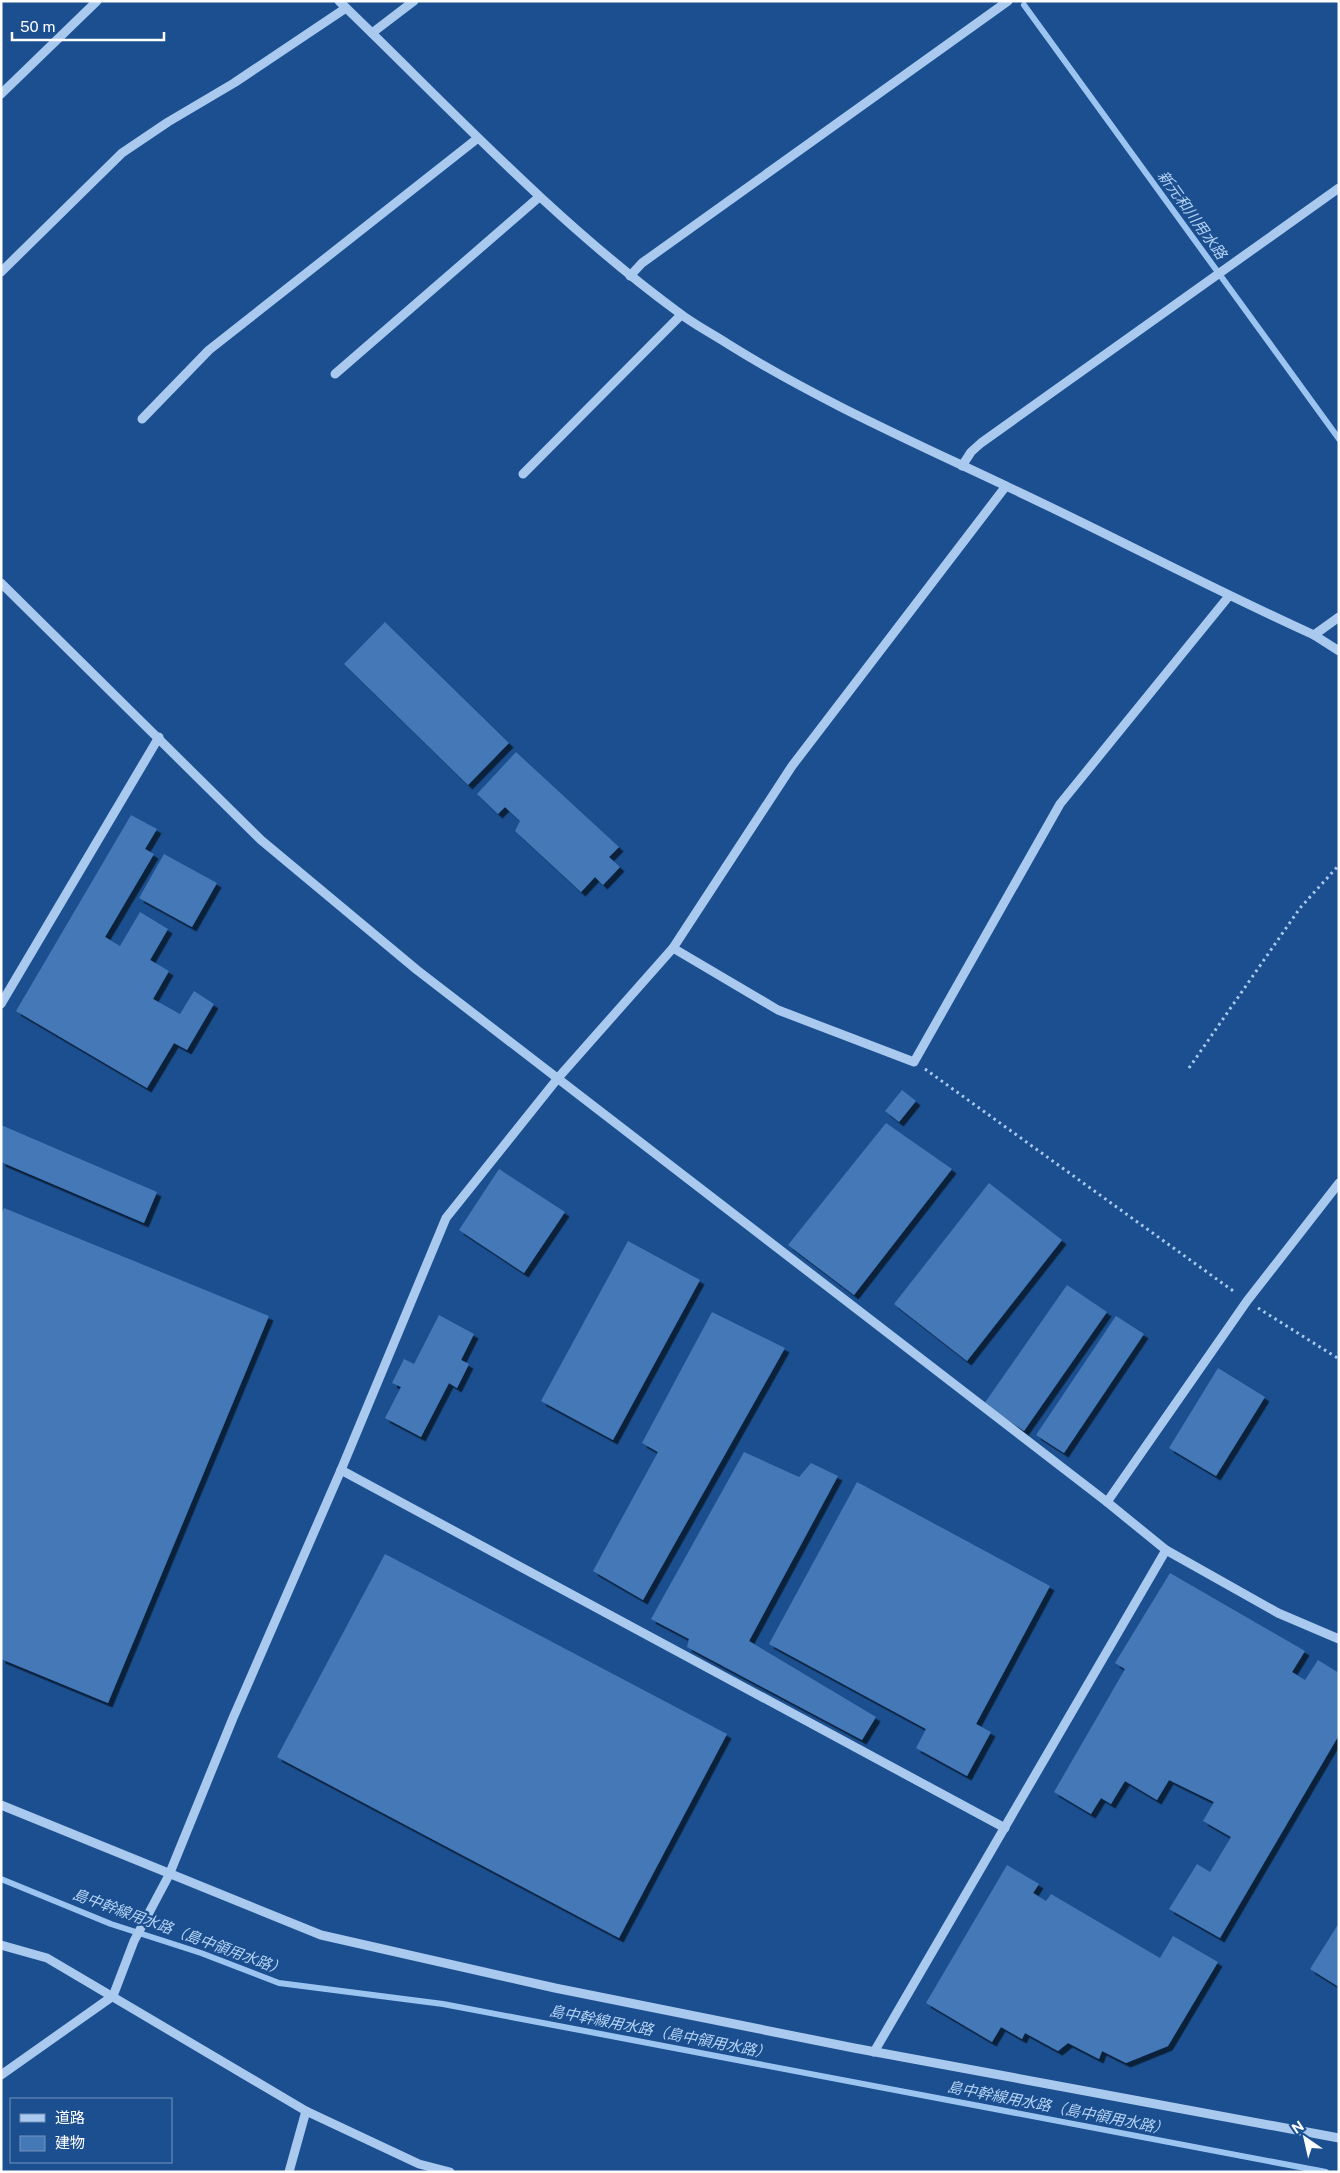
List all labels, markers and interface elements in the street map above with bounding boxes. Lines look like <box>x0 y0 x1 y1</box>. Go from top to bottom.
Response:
scale bar <box>12 10 165 42</box>
text: 50 m <box>20 18 55 35</box>
water label: 新元和川用水路 <box>1155 167 1231 264</box>
water label: 島中幹線用水路（島中領用水路） <box>71 1885 288 1978</box>
water label: 島中幹線用水路（島中領用水路） <box>548 2002 772 2061</box>
water label: 島中幹線用水路（島中領用水路） <box>946 2078 1170 2137</box>
legend <box>10 2098 172 2163</box>
text: 道路 <box>55 2109 85 2126</box>
north arrow <box>1280 2113 1330 2163</box>
text: N <box>1289 2118 1307 2137</box>
text: 建物 <box>55 2134 85 2151</box>

